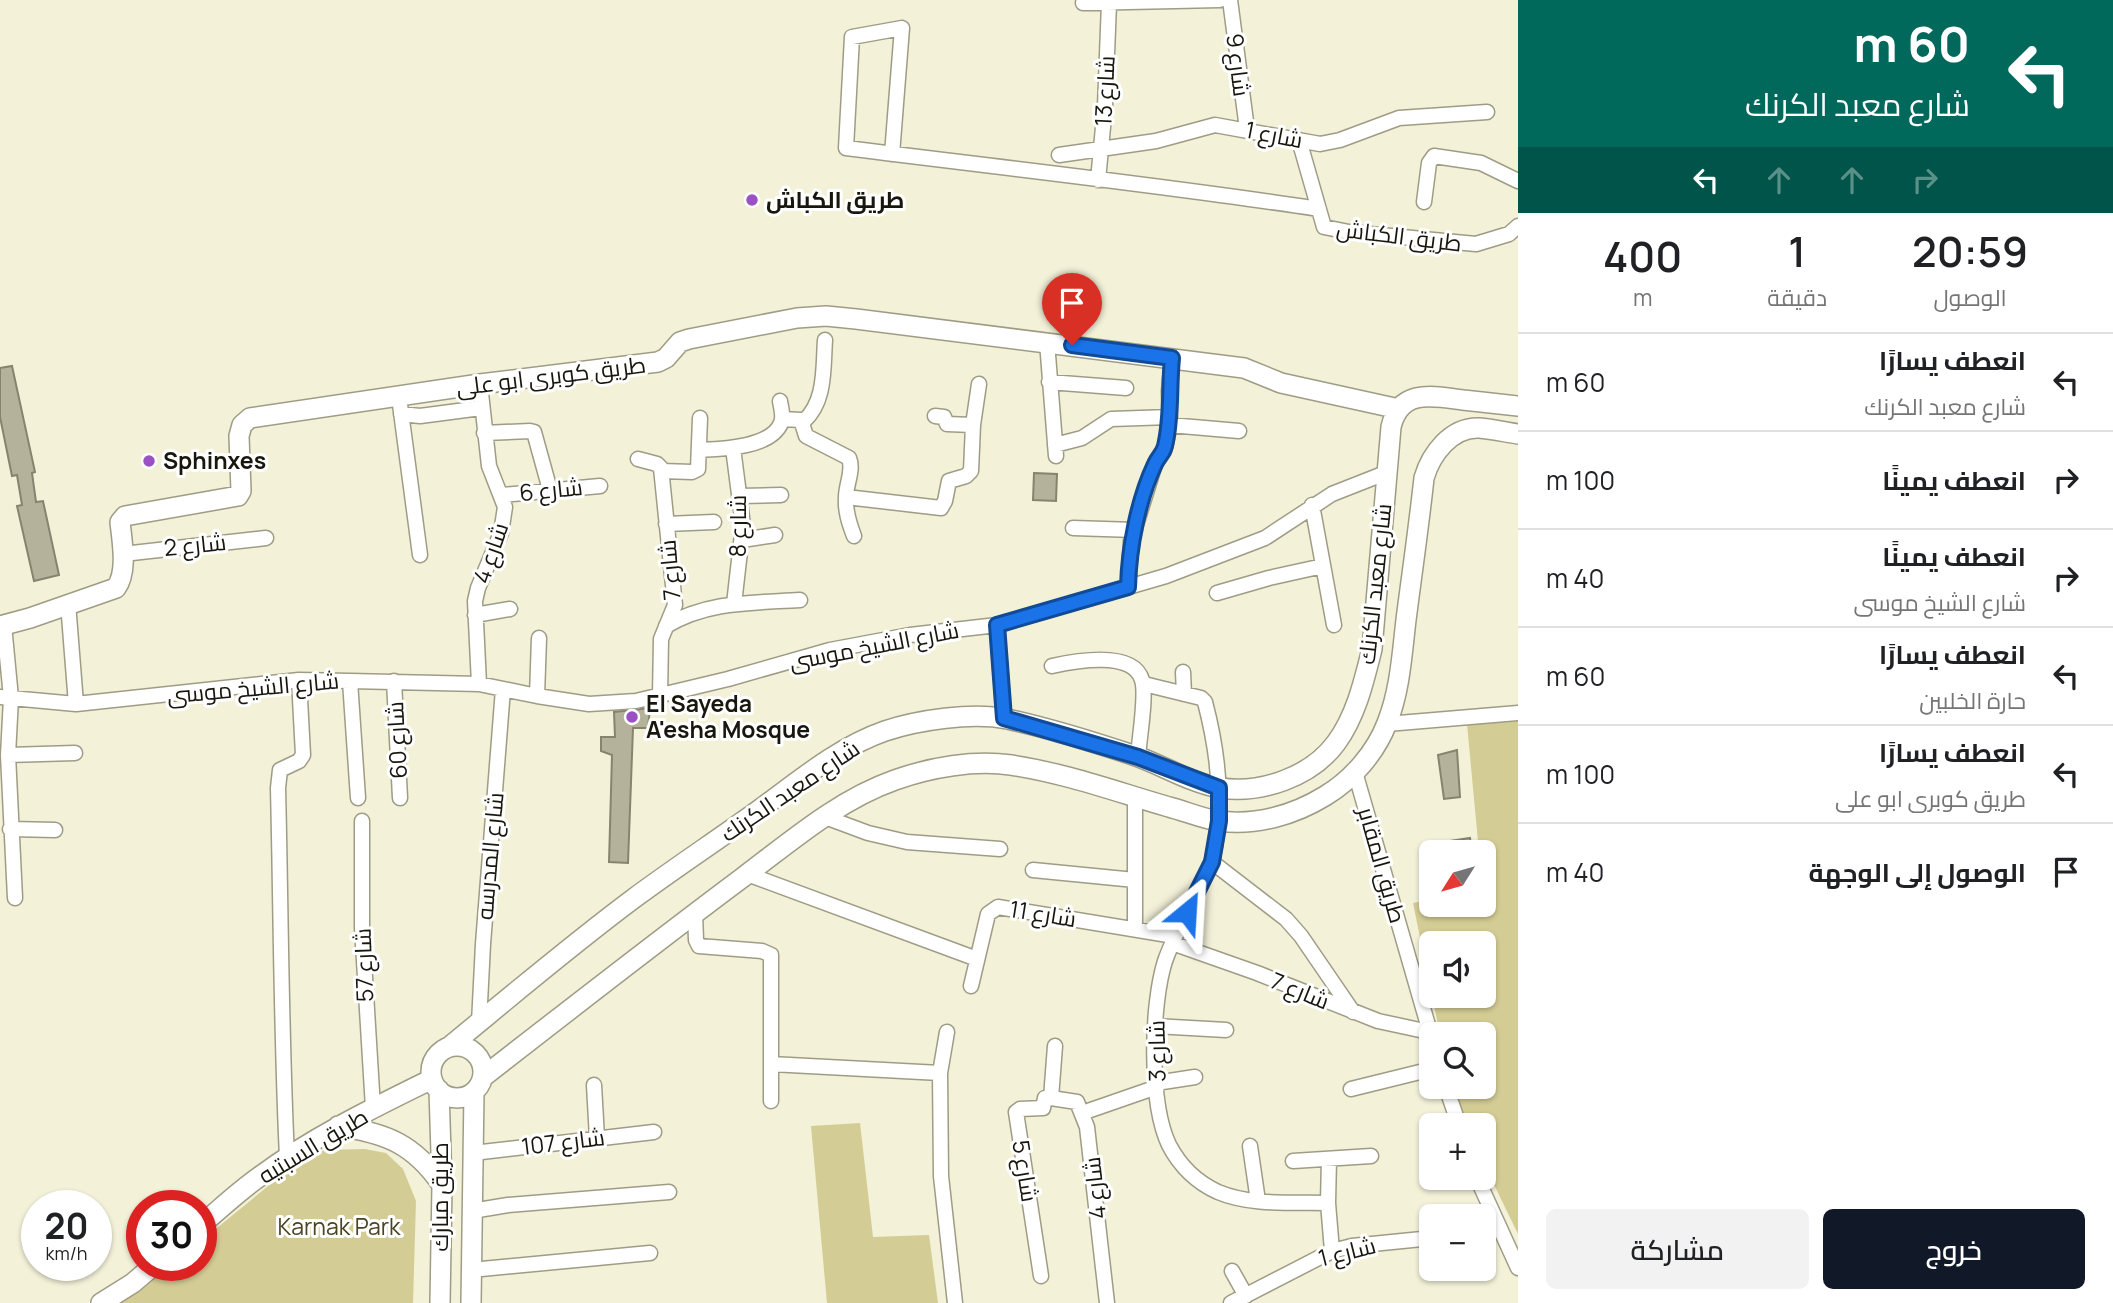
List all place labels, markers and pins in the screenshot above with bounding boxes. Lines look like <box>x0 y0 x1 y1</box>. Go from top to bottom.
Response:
place label: طريق الكباش <box>766 183 904 215</box>
marker: طريق الكباش <box>744 192 760 208</box>
pin <box>1042 273 1102 345</box>
place label: Sphinxes <box>163 444 266 476</box>
marker: Sphinxes <box>141 453 157 469</box>
place label: El Sayeda A'esha Mosque <box>646 687 810 745</box>
marker: El Sayeda A'esha Mosque <box>624 709 640 725</box>

